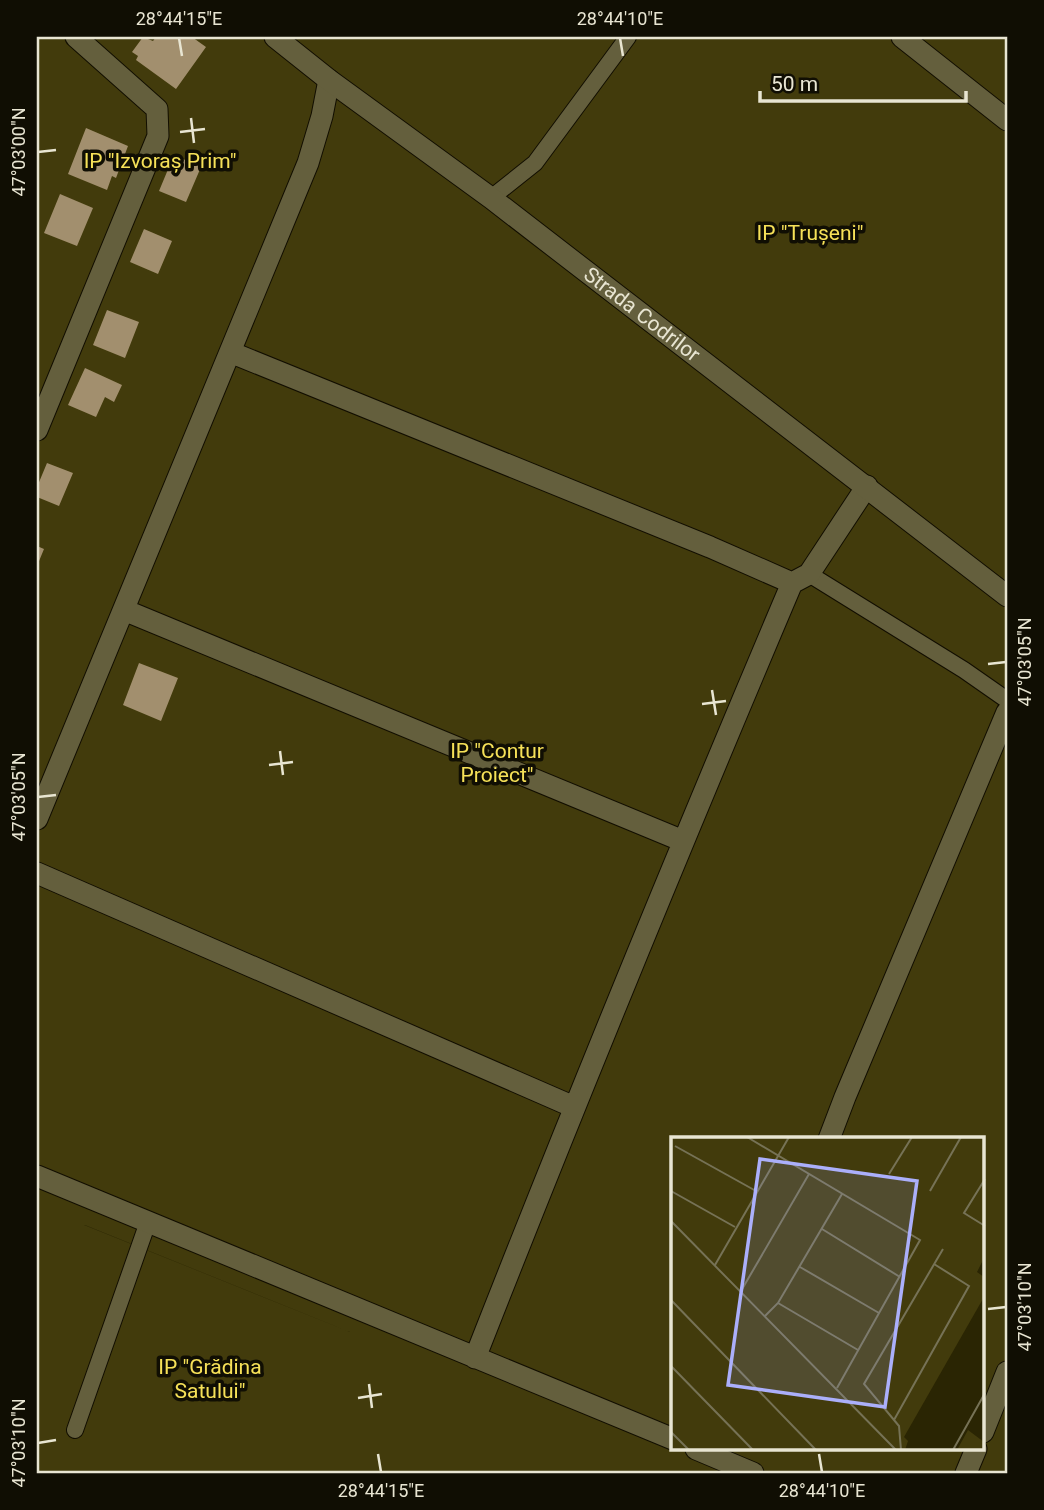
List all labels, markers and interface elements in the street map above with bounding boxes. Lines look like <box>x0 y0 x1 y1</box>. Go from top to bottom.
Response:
text: 28°44'15"E <box>136 8 222 29</box>
text: 28°44'10"E <box>577 8 663 29</box>
scale bar <box>760 60 967 104</box>
text: 50 m <box>771 72 818 96</box>
text: 47°03'00"N <box>8 107 29 197</box>
park label: IP "Izvoraș Prim" <box>84 149 236 173</box>
park label: IP "Trușeni" <box>757 221 863 245</box>
street label: Strada Codrilor <box>579 262 705 367</box>
text: 47°03'05"N <box>1014 617 1035 707</box>
park label: IP "Contur Proiect" <box>450 739 544 787</box>
text: 47°03'05"N <box>8 752 29 842</box>
inset map <box>671 1137 984 1450</box>
text: 47°03'10"N <box>1014 1262 1035 1352</box>
park label: IP "Grădina Satului" <box>158 1355 262 1403</box>
text: 47°03'10"N <box>8 1398 29 1488</box>
text: 28°44'15"E <box>338 1480 424 1501</box>
text: 28°44'10"E <box>779 1480 865 1501</box>

